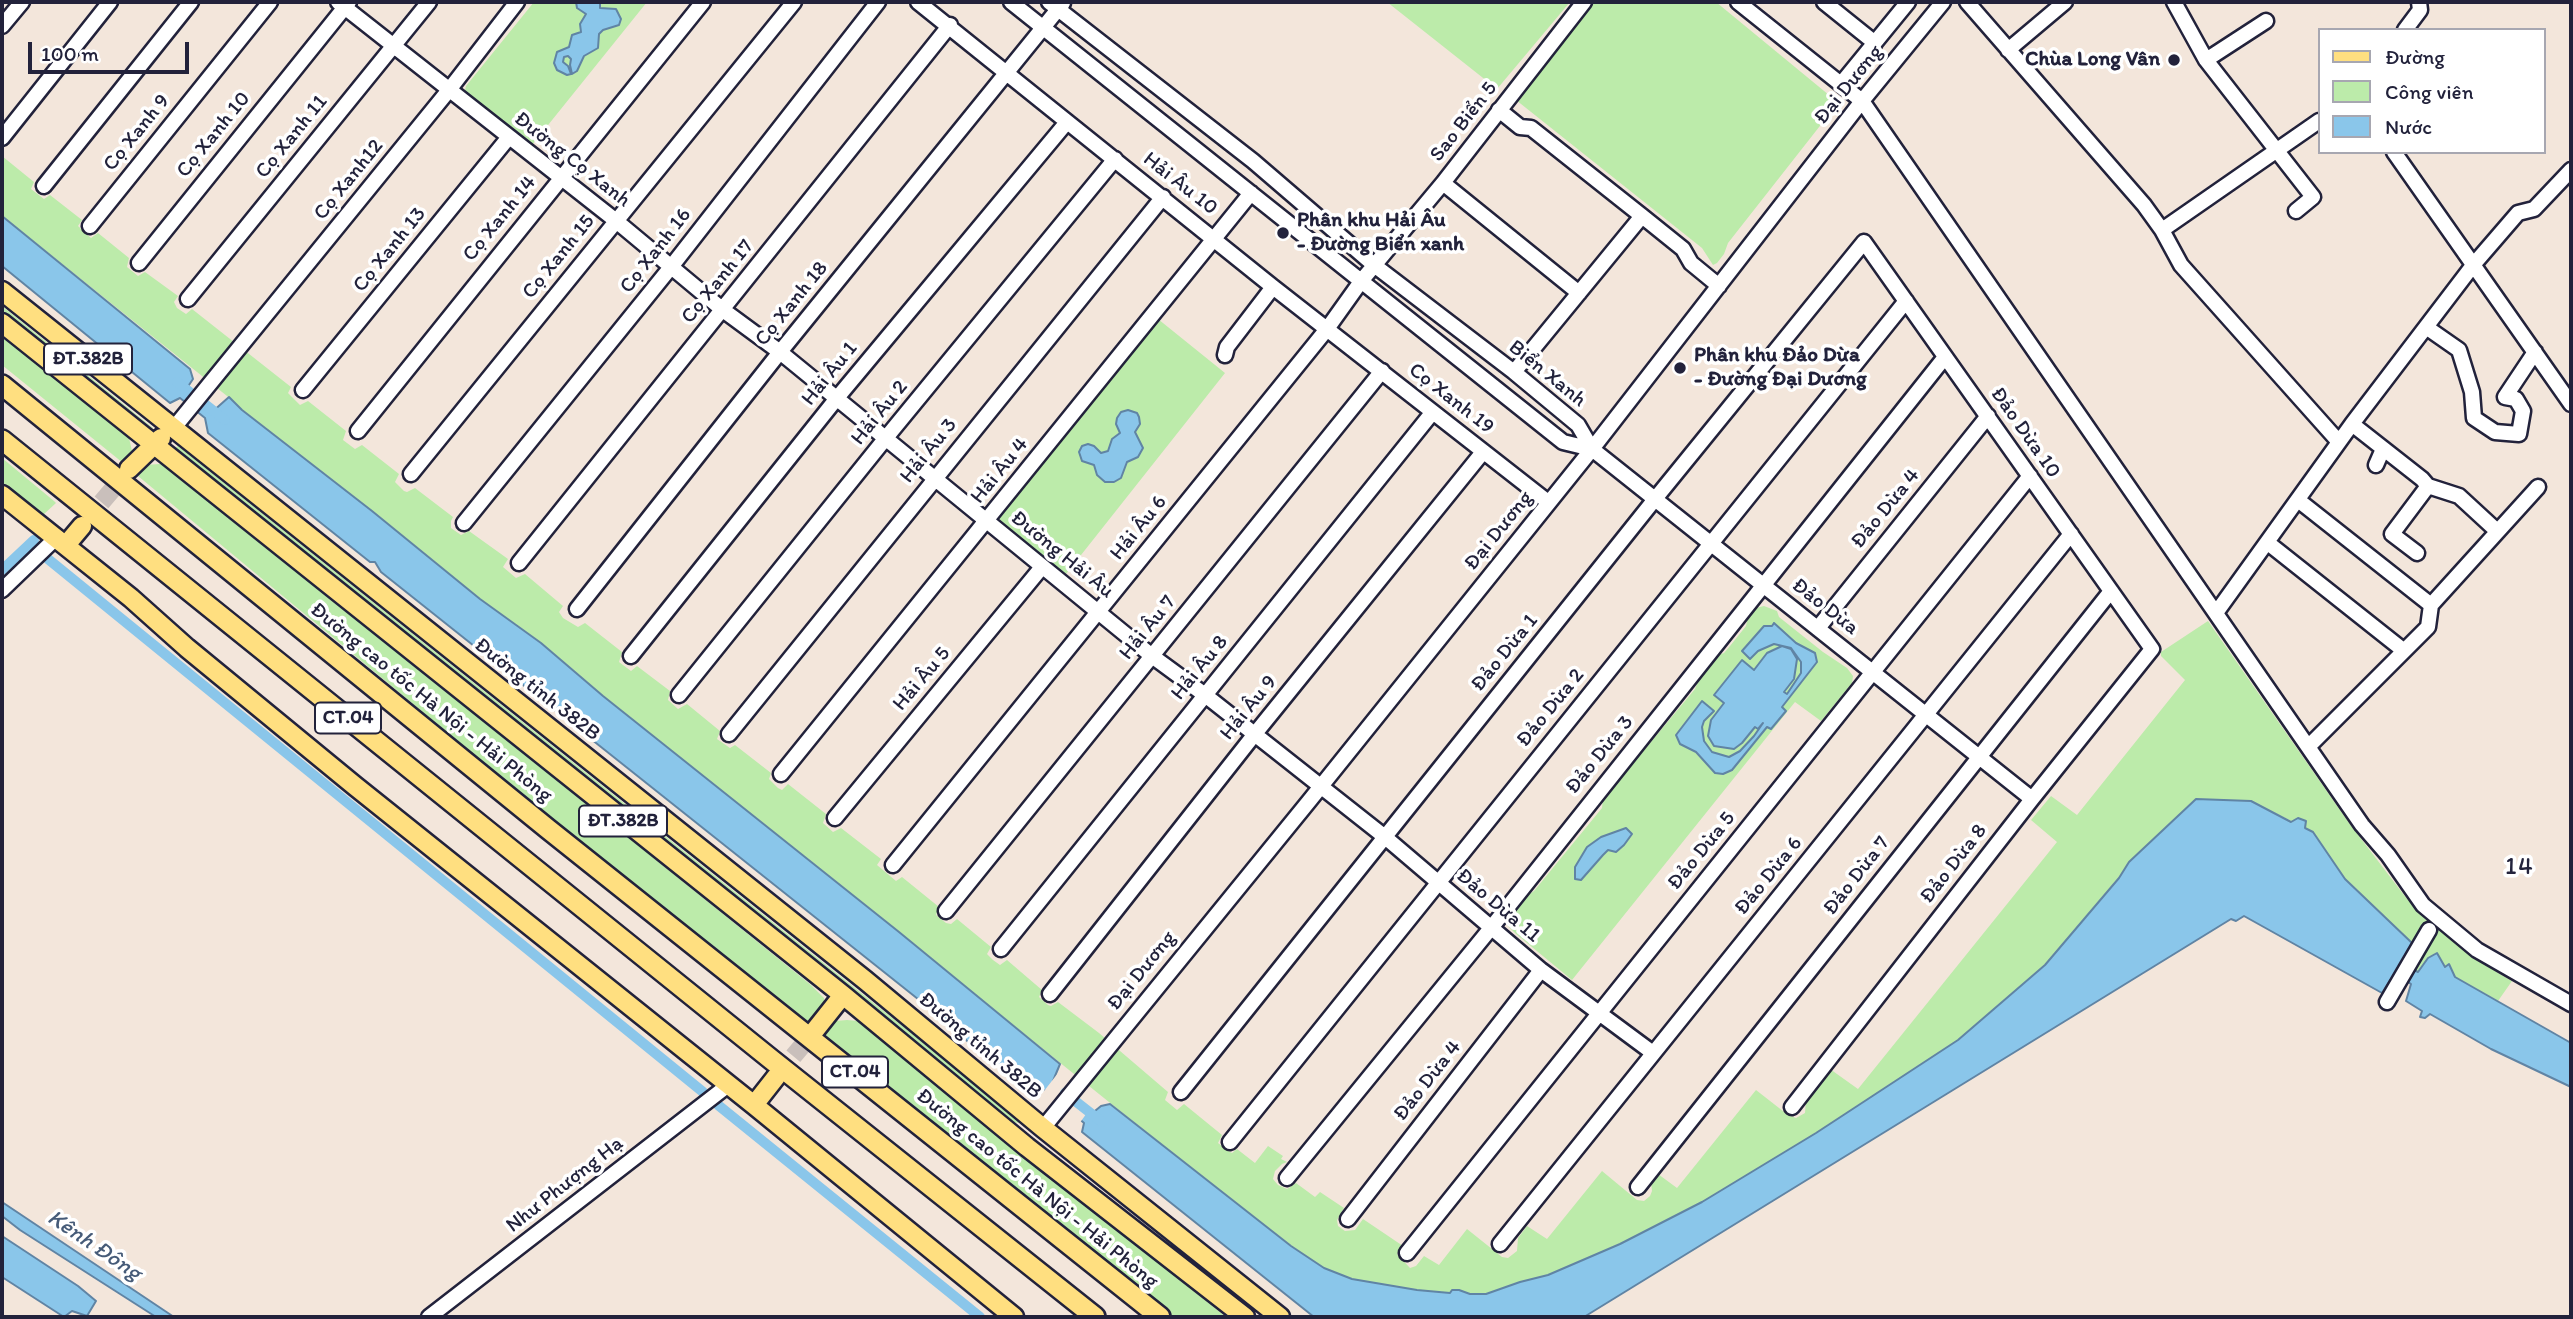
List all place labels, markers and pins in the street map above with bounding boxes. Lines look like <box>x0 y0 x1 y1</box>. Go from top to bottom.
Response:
place label: Chùa Long Vân <box>2025 47 2160 73</box>
marker: Chùa Long Vân <box>2166 52 2182 68</box>
place label: Phân khu Hải Âu - Đường Biển xanh <box>1297 208 1464 258</box>
marker: Phân khu Hải Âu - Đường Biển xanh <box>1275 225 1291 241</box>
place label: Phân khu Đảo Dừa - Đường Đại Dương <box>1694 343 1867 393</box>
marker: Phân khu Đảo Dừa - Đường Đại Dương <box>1672 360 1688 376</box>

